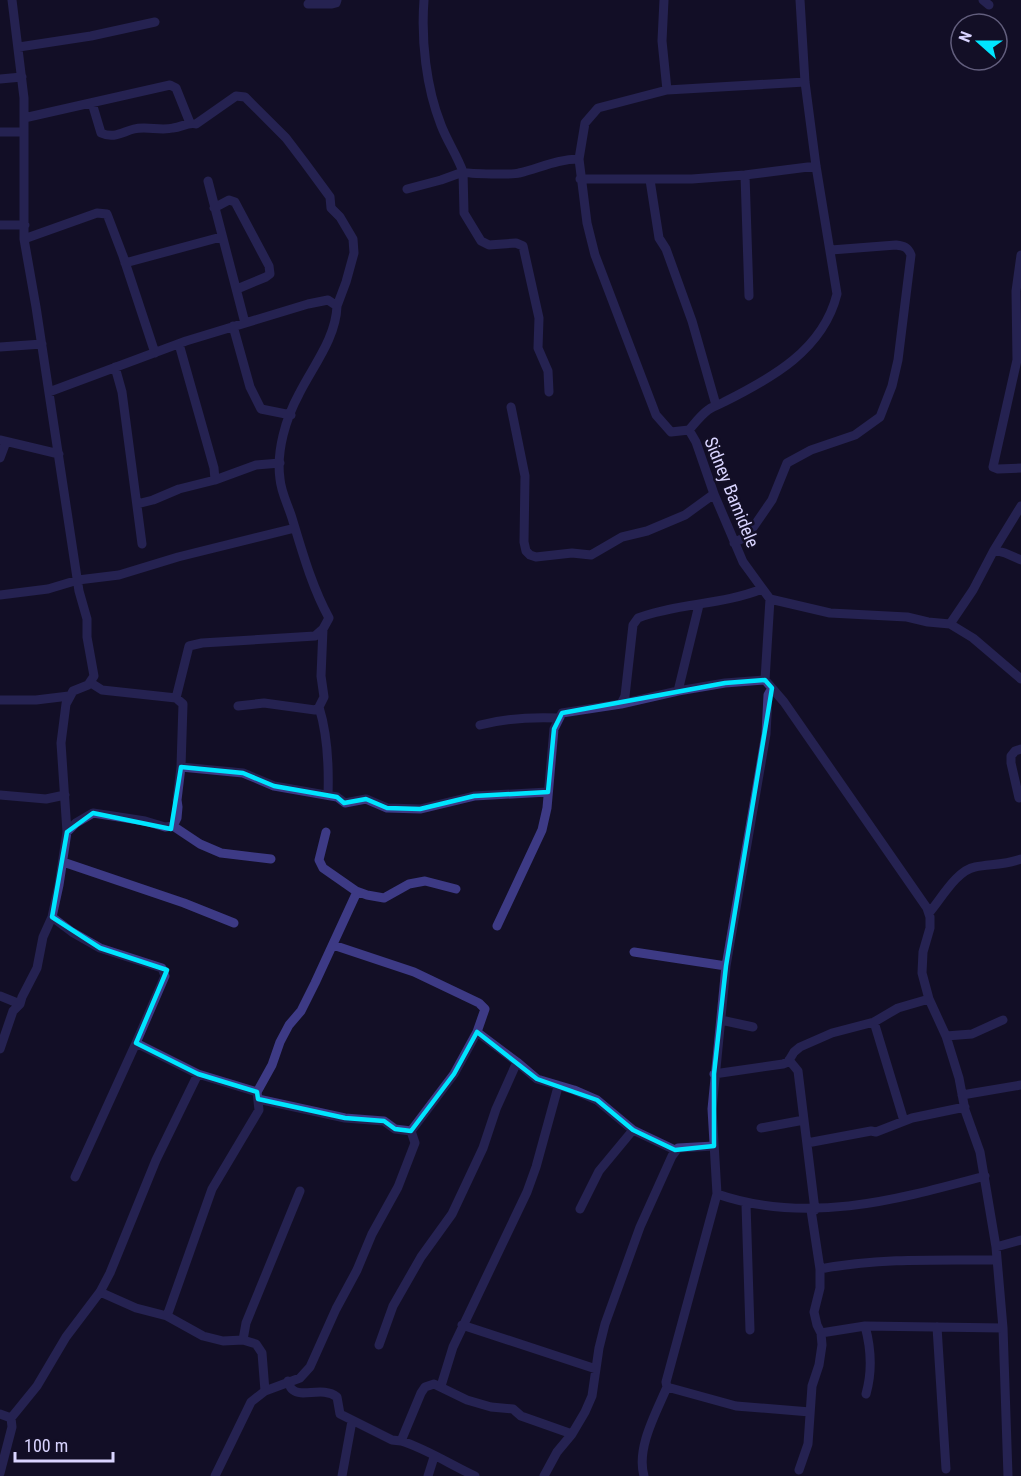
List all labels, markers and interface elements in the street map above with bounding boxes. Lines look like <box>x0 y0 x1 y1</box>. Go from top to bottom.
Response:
north arrow <box>949 12 1009 72</box>
text: N <box>955 29 976 45</box>
street label: Sidney Bamidele <box>700 434 764 550</box>
scale bar <box>15 1425 112 1463</box>
text: 100 m <box>24 1435 68 1456</box>

